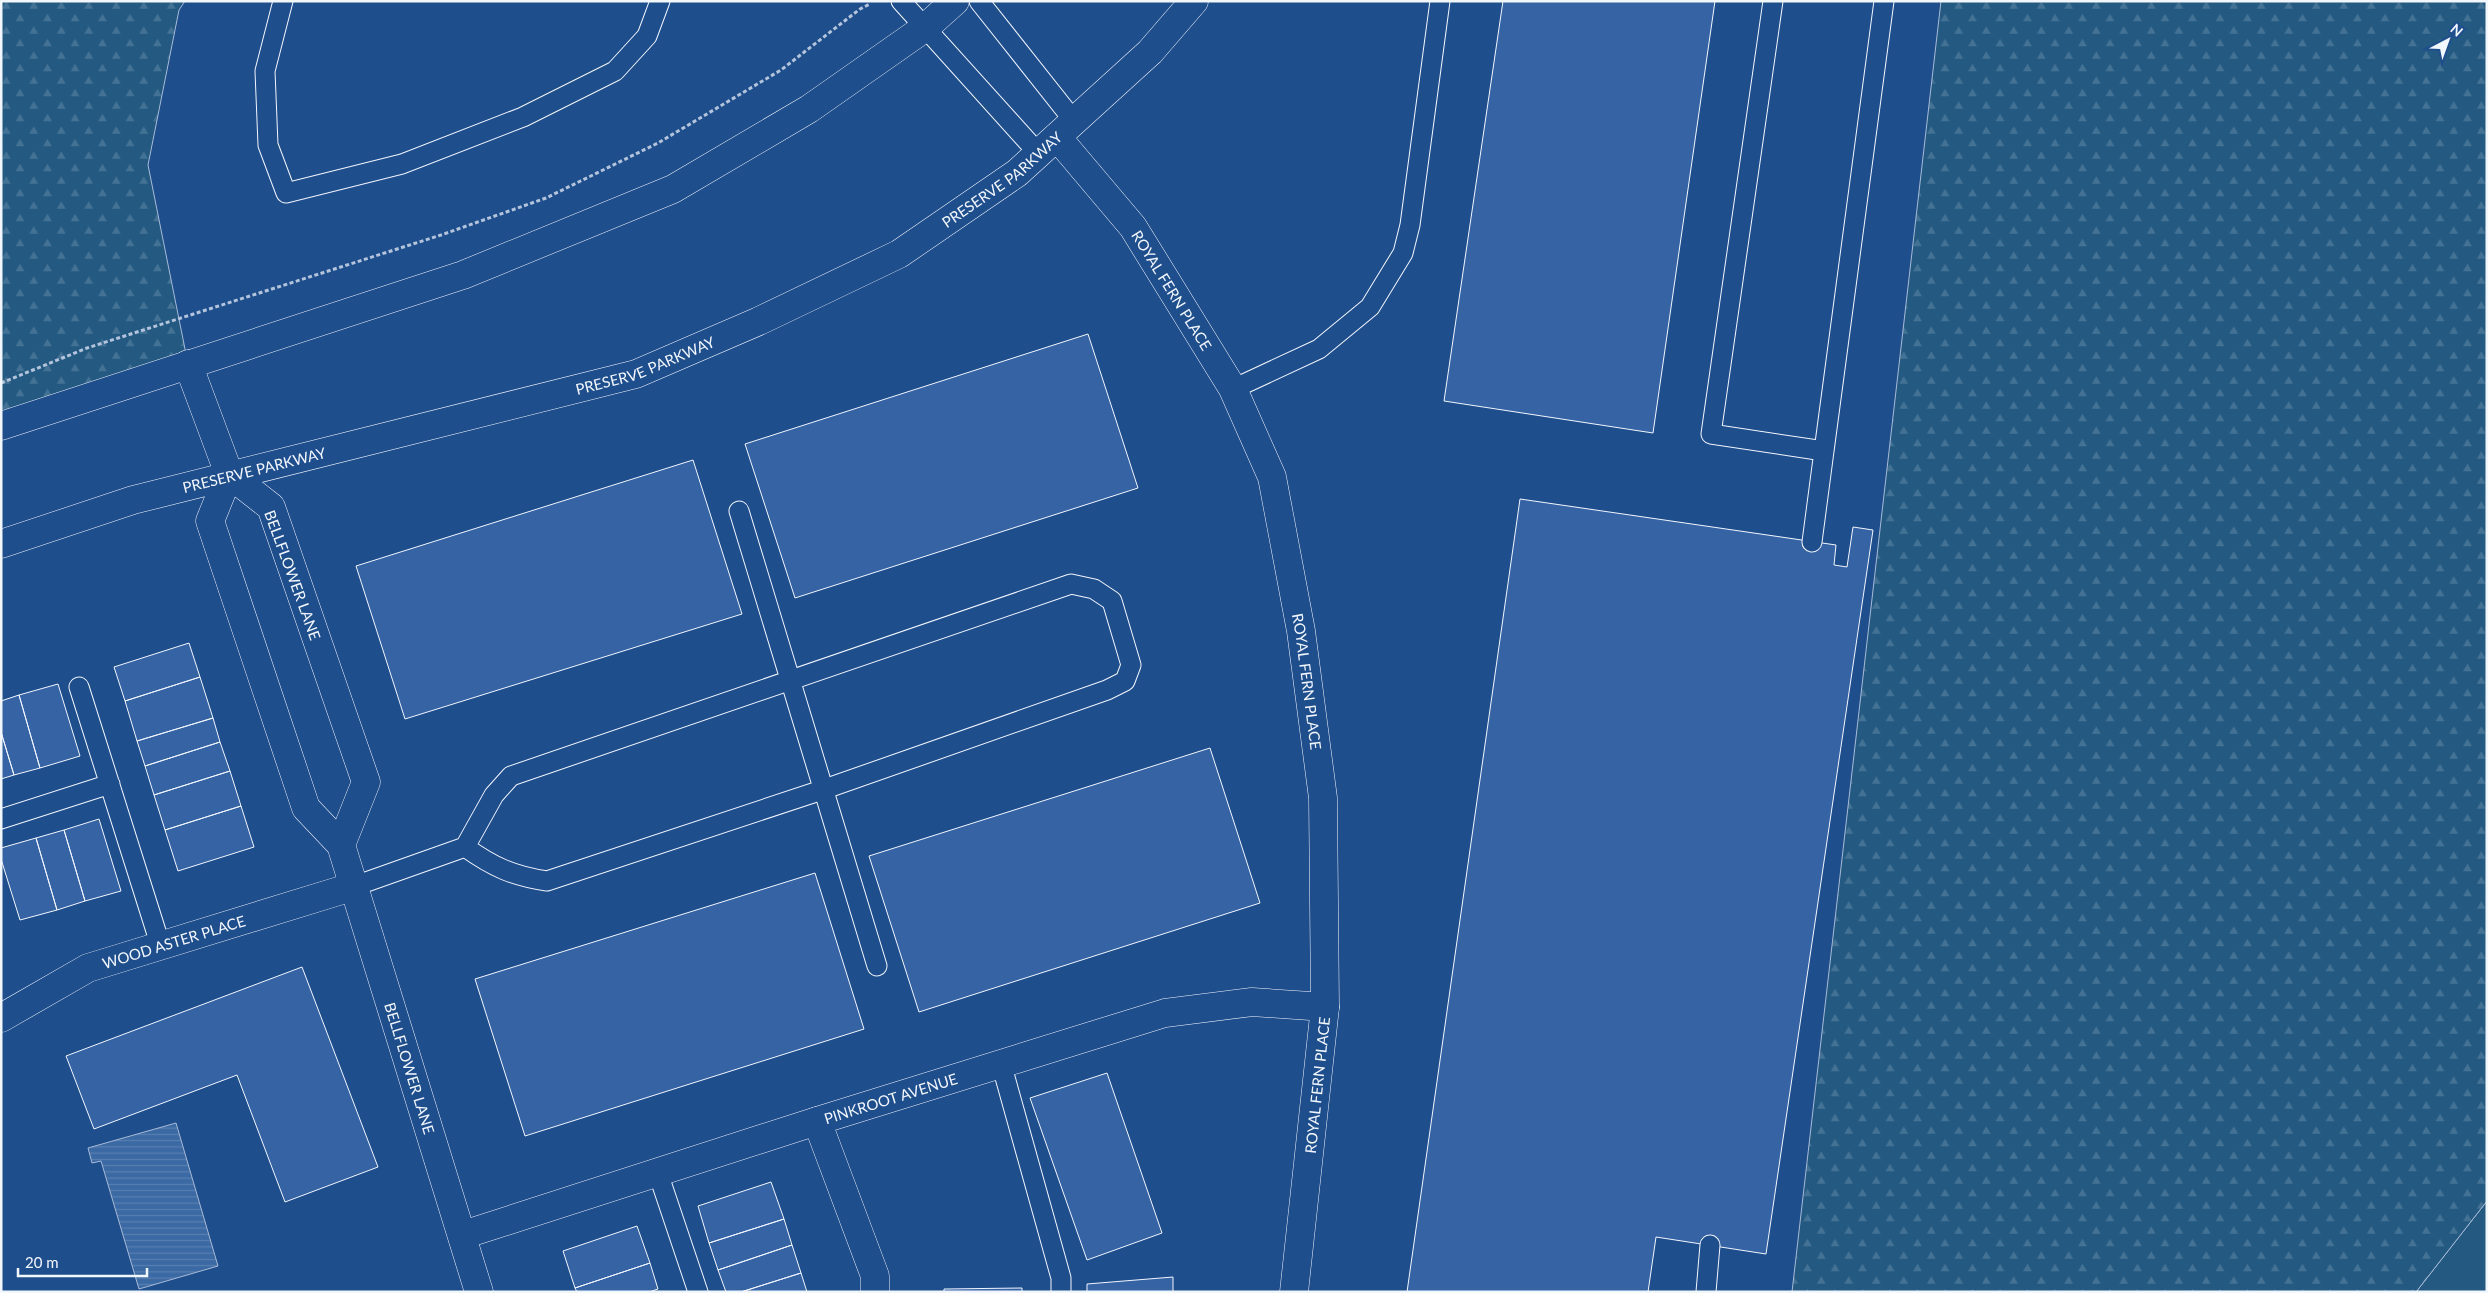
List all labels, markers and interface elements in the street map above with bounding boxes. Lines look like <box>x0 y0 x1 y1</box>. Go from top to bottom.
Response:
north arrow <box>2423 15 2473 65</box>
text: N <box>2447 20 2467 40</box>
street label: PRESERVE PARKWAY <box>938 127 1066 231</box>
street label: ROYAL FERN PLACE <box>1128 227 1216 353</box>
street label: PRESERVE PARKWAY <box>574 332 718 398</box>
street label: PRESERVE PARKWAY <box>181 443 328 496</box>
street label: BELLFLOWER LANE <box>261 508 325 642</box>
street label: ROYAL FERN PLACE <box>1289 612 1326 751</box>
street label: WOOD ASTER PLACE <box>100 911 247 972</box>
street label: BELLFLOWER LANE <box>381 1000 439 1136</box>
street label: ROYAL FERN PLACE <box>1301 1016 1333 1154</box>
street label: PINKROOT AVENUE <box>822 1069 959 1127</box>
scale bar <box>18 1246 146 1278</box>
text: 20 m <box>25 1253 59 1271</box>

